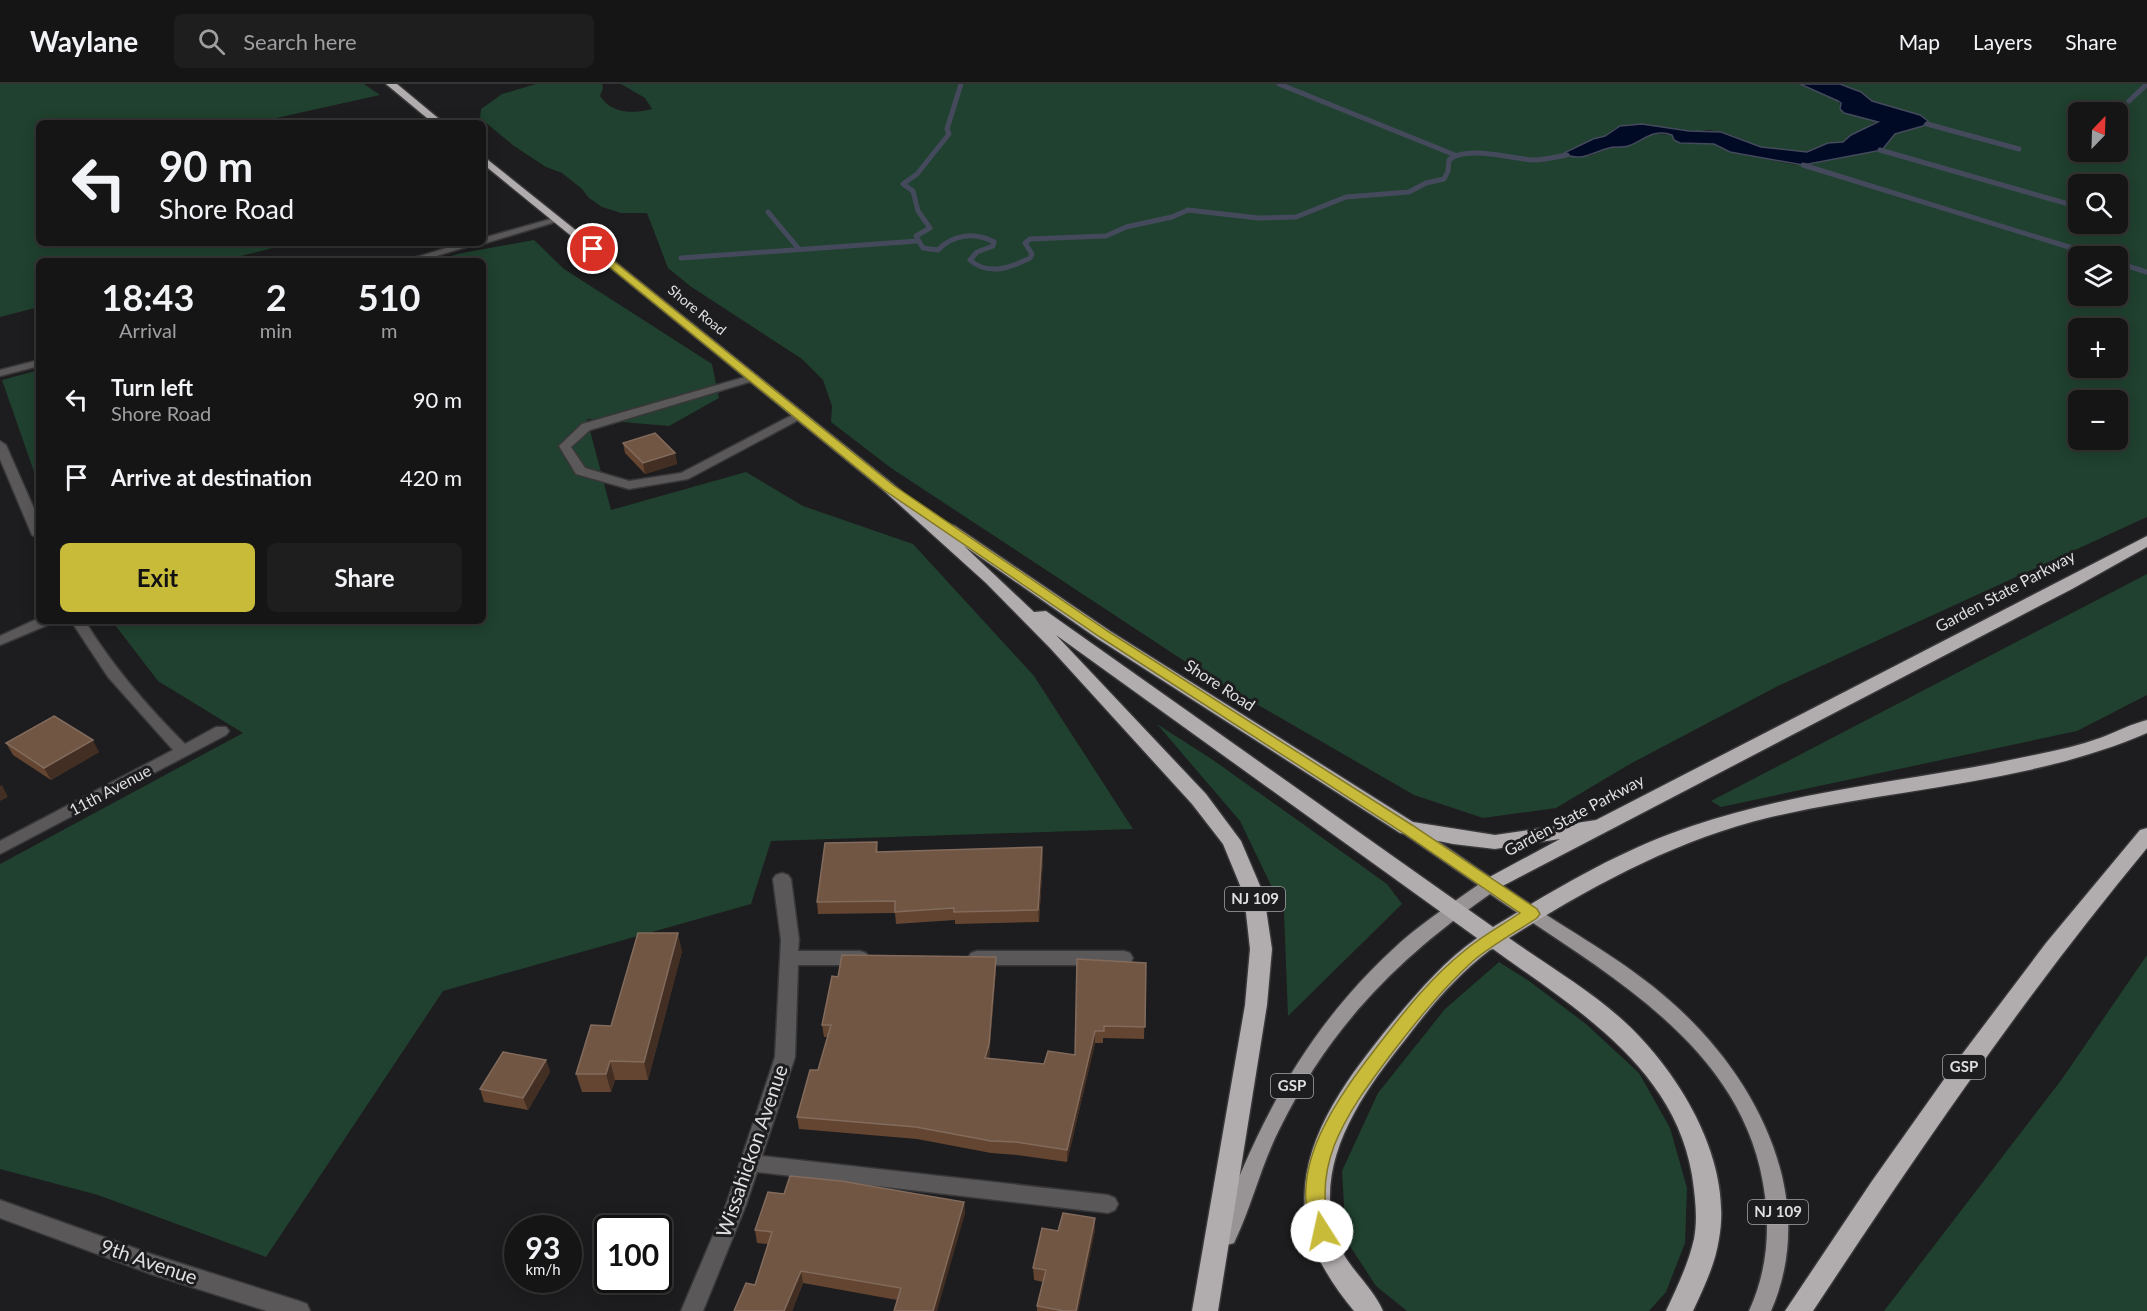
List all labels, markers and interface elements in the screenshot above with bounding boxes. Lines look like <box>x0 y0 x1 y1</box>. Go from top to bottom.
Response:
search box <box>174 14 594 68</box>
text: Waylane <box>30 24 138 58</box>
icon: search <box>195 25 228 58</box>
text: Search here <box>243 28 357 55</box>
text: Map <box>1899 29 1940 54</box>
text: Layers <box>1973 29 2032 54</box>
text: Share <box>2065 29 2117 54</box>
north arrow <box>2068 102 2128 162</box>
map controls <box>2068 102 2128 450</box>
text: 90 m <box>159 141 253 191</box>
icon: left <box>60 144 138 222</box>
button: search <box>2068 174 2128 234</box>
text: Shore Road <box>159 192 294 225</box>
pin <box>567 223 618 274</box>
icon: arrive <box>576 232 609 265</box>
button: layers <box>2068 246 2128 306</box>
text: 18:43 <box>102 275 194 319</box>
text: 2 <box>266 275 287 319</box>
text: 510 <box>358 275 420 319</box>
street label: Shore Road <box>665 281 730 338</box>
text: Arrival <box>119 318 177 342</box>
text: min <box>260 318 292 342</box>
text: m <box>381 318 397 342</box>
button: + <box>2068 318 2128 378</box>
text: Turn left <box>111 374 193 401</box>
icon: left <box>60 383 93 416</box>
text: 90 m <box>413 386 462 413</box>
button: − <box>2068 390 2128 450</box>
text: Shore Road <box>111 401 211 425</box>
icon: arrive <box>60 461 93 494</box>
text: Arrive at destination <box>111 464 312 491</box>
text: 420 m <box>400 464 462 491</box>
button: Exit <box>60 543 255 612</box>
button: Share <box>267 543 462 612</box>
street label: Garden State Parkway <box>1932 545 2078 635</box>
street label: Shore Road <box>1182 655 1259 714</box>
street label: 11th Avenue <box>66 760 154 819</box>
street label: Garden State Parkway <box>1501 769 1647 859</box>
road number: NJ 109 <box>1225 887 1285 911</box>
road number: GSP <box>1943 1055 1985 1079</box>
street label: Wissahickon Avenue <box>710 1061 792 1240</box>
road number: GSP <box>1271 1074 1313 1098</box>
position arrow <box>1290 1199 1354 1263</box>
road number: NJ 109 <box>1748 1200 1808 1224</box>
speed limit sign: 100 <box>594 1215 672 1293</box>
text: 93 <box>526 1229 560 1265</box>
street label: 9th Avenue <box>98 1233 201 1289</box>
text: km/h <box>525 1260 561 1278</box>

